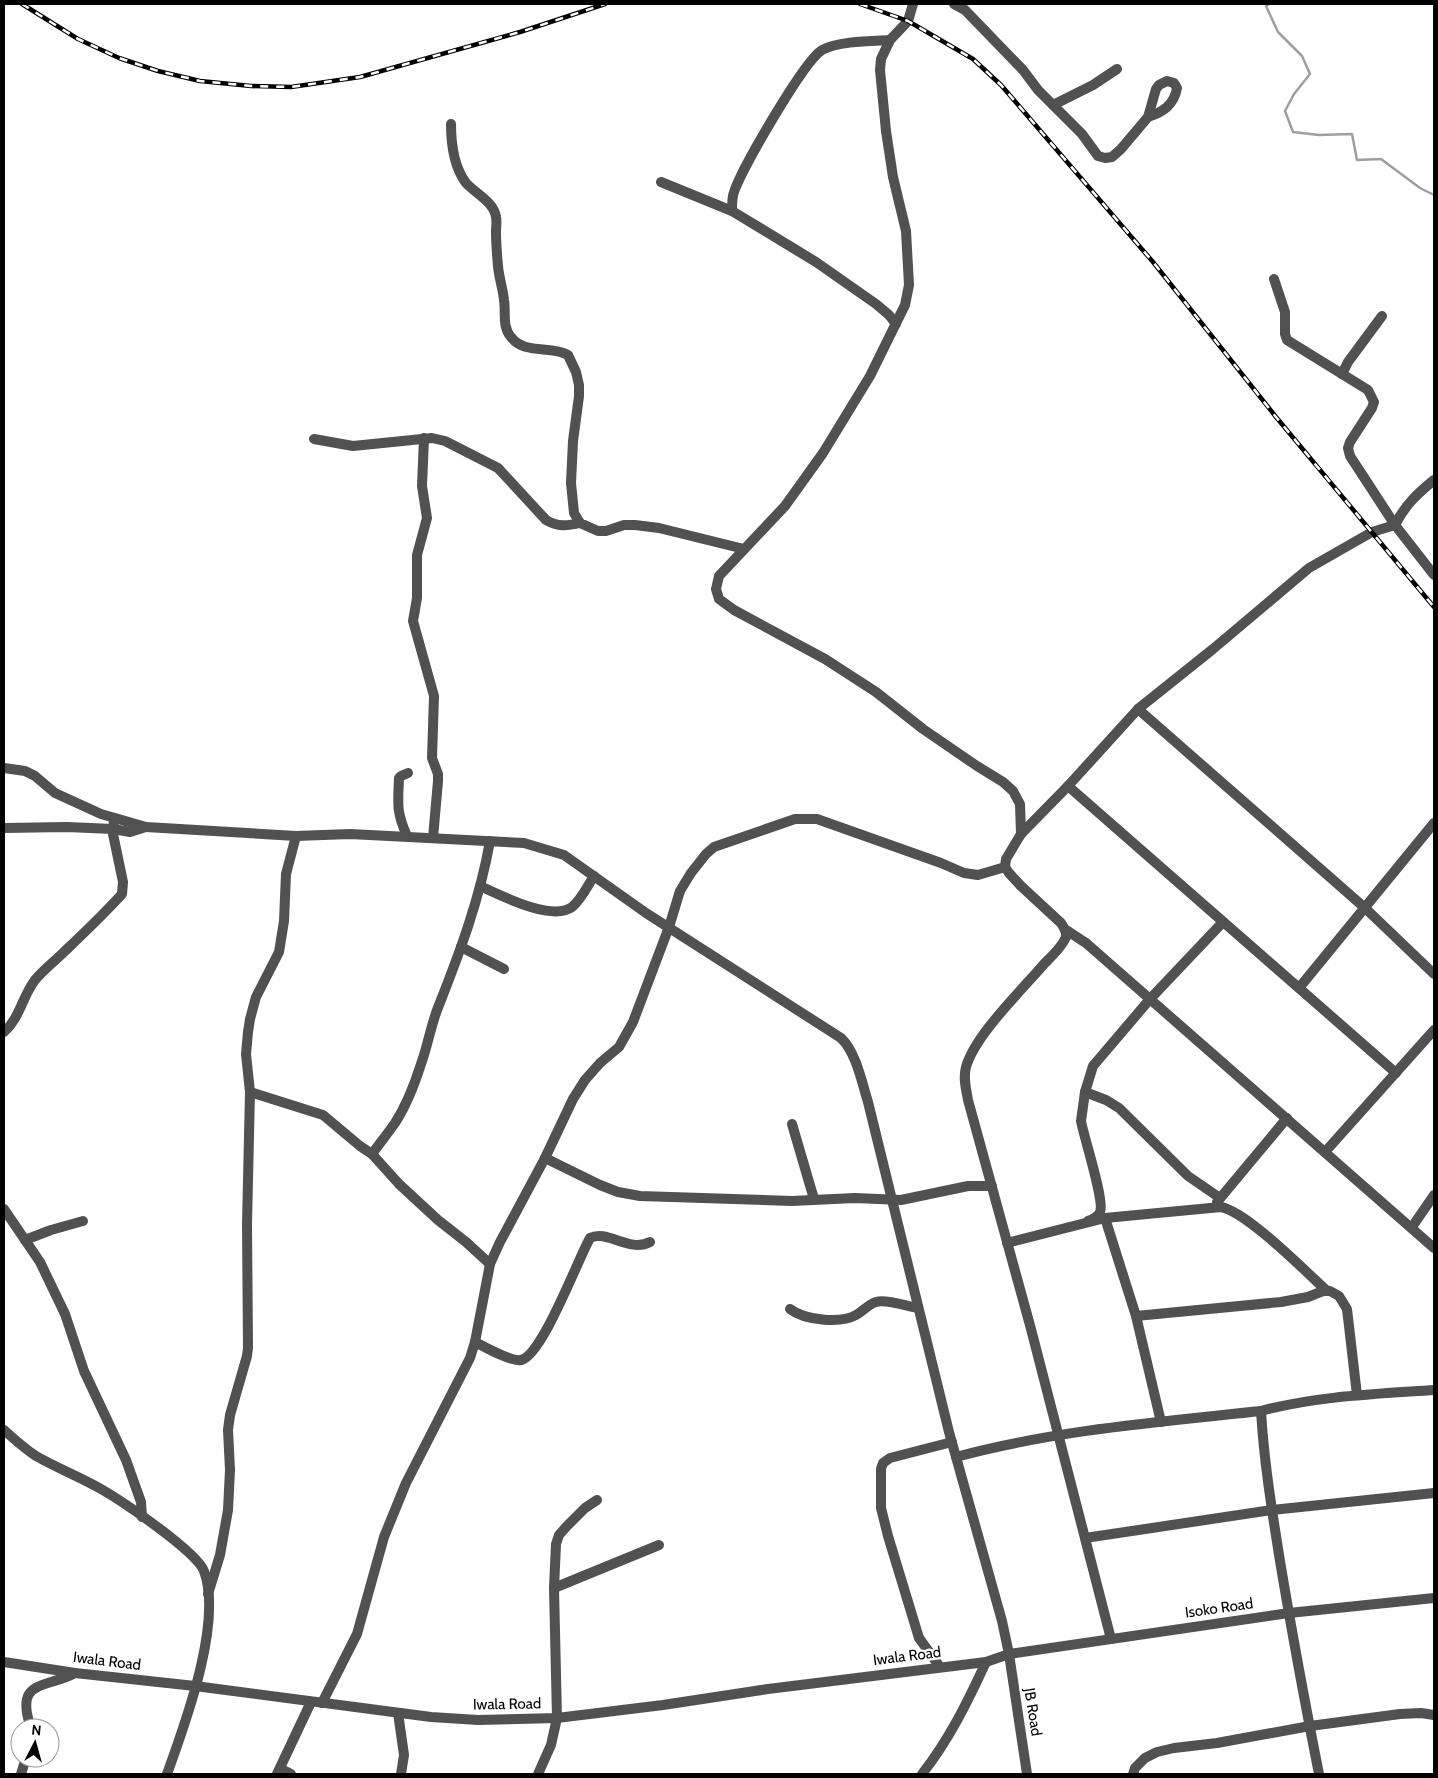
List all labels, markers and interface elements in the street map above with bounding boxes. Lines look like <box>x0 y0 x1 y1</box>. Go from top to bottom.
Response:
street label: Isoko Road <box>1184 1594 1254 1622</box>
street label: Iwala Road <box>872 1643 942 1669</box>
street label: Iwala Road <box>72 1648 142 1674</box>
street label: JB Road <box>1020 1686 1046 1737</box>
street label: Iwala Road <box>473 1694 541 1714</box>
north arrow <box>10 1718 60 1768</box>
text: N <box>30 1721 42 1740</box>

